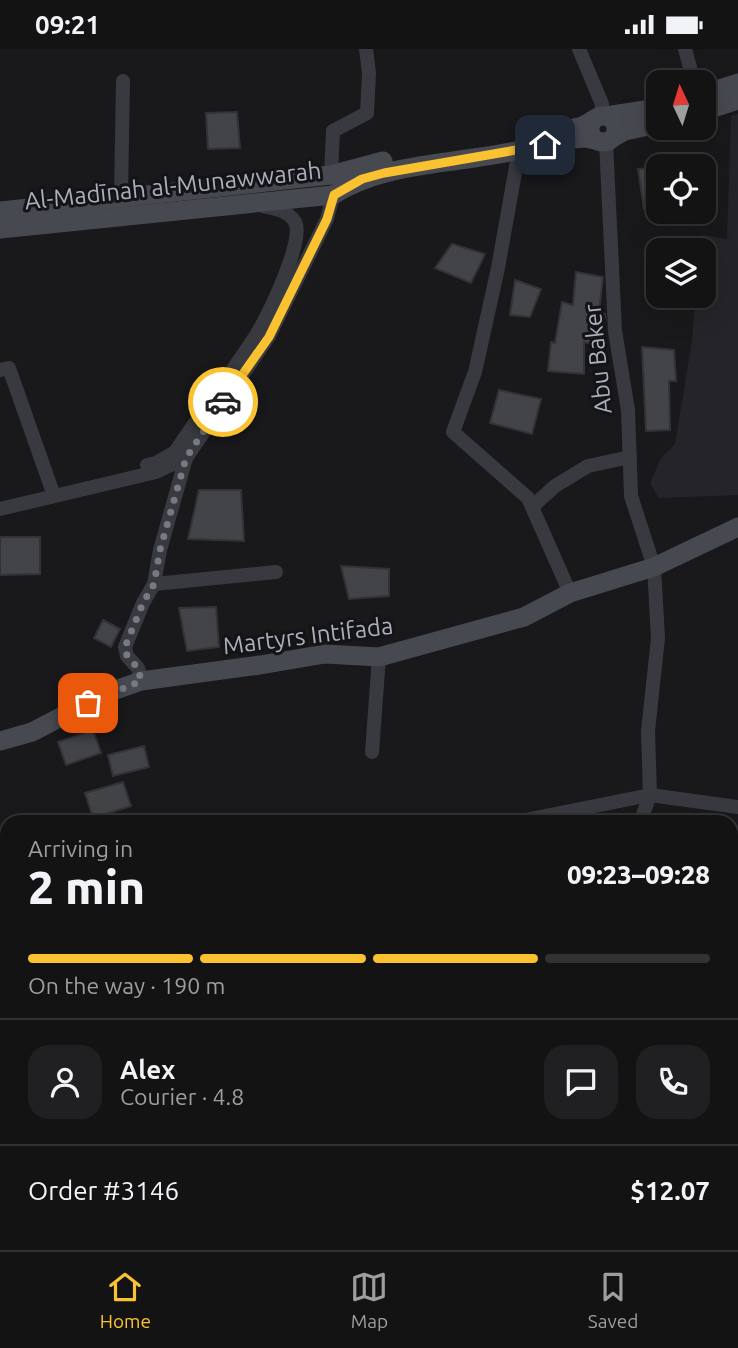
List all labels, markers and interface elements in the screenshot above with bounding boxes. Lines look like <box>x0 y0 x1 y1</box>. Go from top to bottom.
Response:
text: 09:21 <box>35 10 100 39</box>
north arrow <box>646 70 716 140</box>
map controls <box>646 70 716 308</box>
pin <box>515 115 575 175</box>
icon: home <box>526 126 564 164</box>
button: locate <box>646 154 716 224</box>
street label: Al-Madīnah al-Munawwarah <box>23 156 323 215</box>
button: layers <box>646 238 716 308</box>
street label: Abu Baker <box>578 303 617 415</box>
courier <box>188 367 258 437</box>
icon: car <box>204 383 242 421</box>
street label: Martyrs Intifada <box>221 612 395 659</box>
pin <box>58 673 118 733</box>
icon: bag <box>69 684 107 722</box>
text: Arriving in <box>28 836 133 861</box>
text: 09:23–09:28 <box>567 860 710 889</box>
text: 2 min <box>28 861 145 913</box>
text: On the way · 190 m <box>28 973 225 998</box>
button: person <box>28 1045 102 1119</box>
button: chat <box>544 1045 618 1119</box>
button: phone <box>636 1045 710 1119</box>
text: Alex <box>120 1055 175 1084</box>
text: Courier · 4.8 <box>120 1084 244 1109</box>
text: Order #3146 <box>28 1176 179 1205</box>
text: $12.07 <box>630 1176 710 1205</box>
tab: Home <box>100 1268 151 1332</box>
tab: Map <box>350 1268 388 1332</box>
tab: Saved <box>588 1268 638 1332</box>

